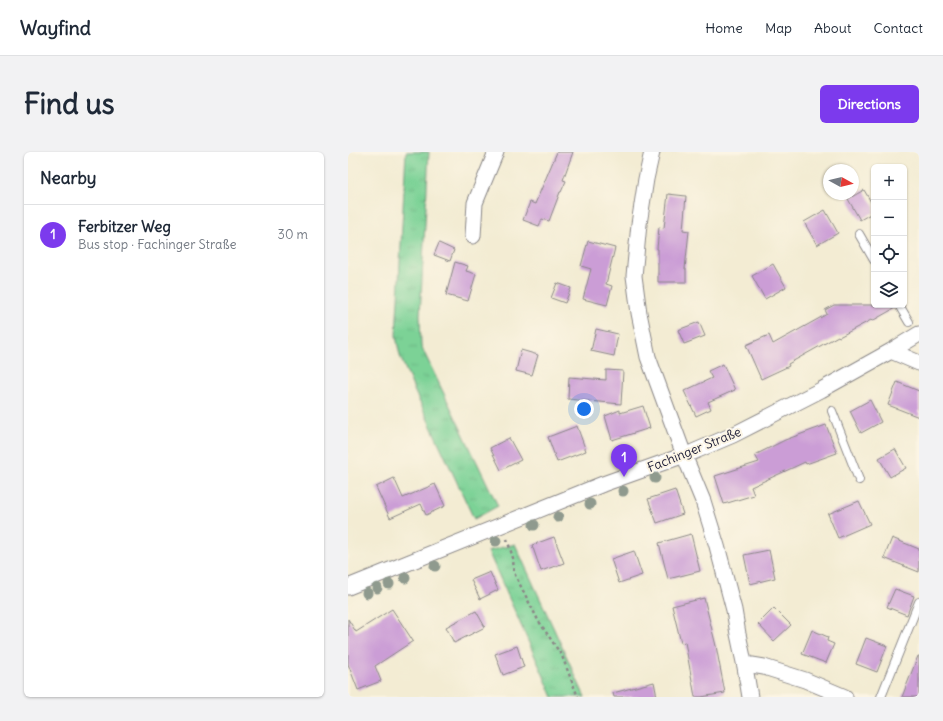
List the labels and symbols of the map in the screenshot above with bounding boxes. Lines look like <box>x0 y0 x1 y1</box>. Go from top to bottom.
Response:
north arrow <box>823 164 859 200</box>
your location <box>574 399 594 419</box>
street label: Fachinger Straße <box>645 423 743 476</box>
pin: 1 <box>611 444 637 477</box>

